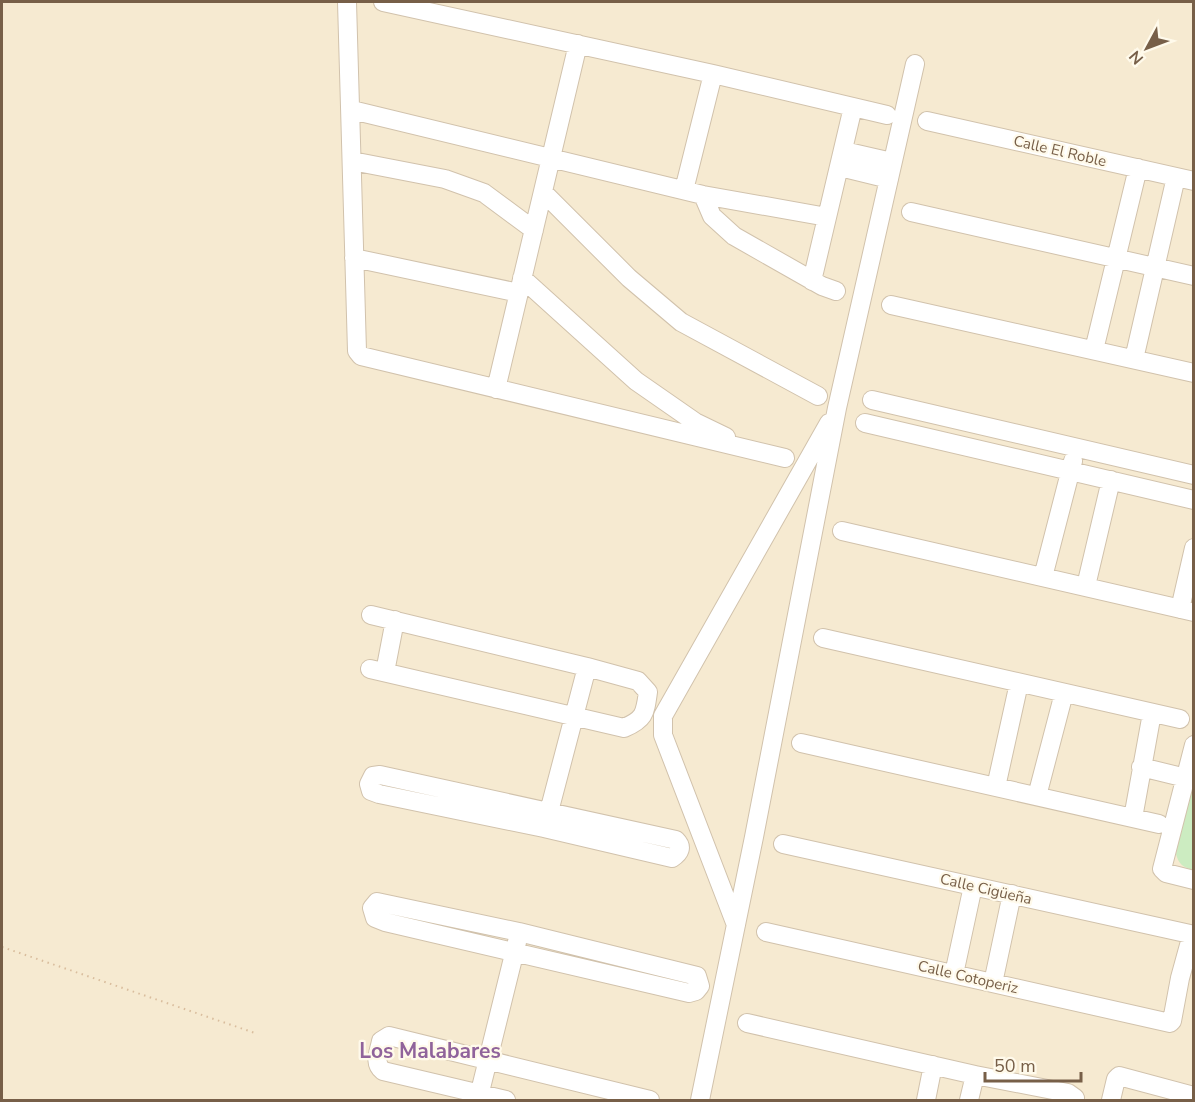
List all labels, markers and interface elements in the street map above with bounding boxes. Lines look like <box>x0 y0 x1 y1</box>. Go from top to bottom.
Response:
north arrow <box>1117 18 1177 78</box>
text: N <box>1124 45 1149 69</box>
street label: Calle El Roble <box>1012 131 1108 171</box>
street label: Calle Cigüeña <box>938 869 1034 909</box>
street label: Calle Cotoperiz <box>916 956 1020 998</box>
district label: Los Malabares <box>359 1037 501 1065</box>
scale bar <box>985 1045 1081 1083</box>
text: 50 m <box>994 1054 1036 1078</box>

